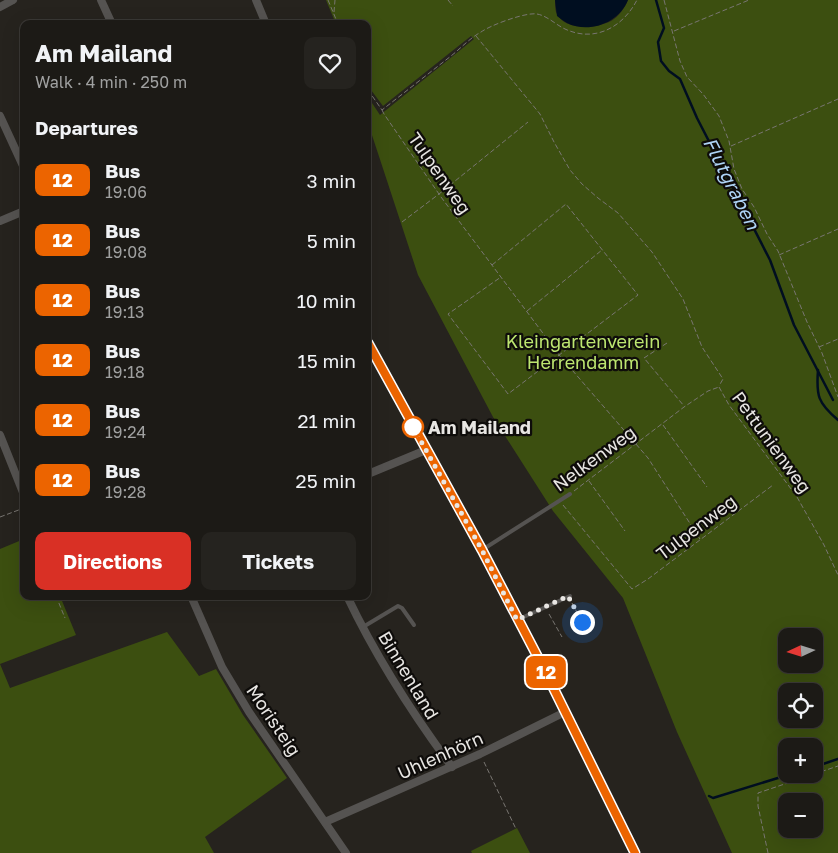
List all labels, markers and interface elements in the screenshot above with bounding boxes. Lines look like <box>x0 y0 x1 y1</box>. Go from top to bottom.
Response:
button: heart <box>304 37 356 89</box>
text: Am Mailand <box>35 38 172 67</box>
text: Walk · 4 min · 250 m <box>35 72 187 92</box>
text: Departures <box>35 116 138 139</box>
street label: Tulpenweg <box>404 128 476 218</box>
water label: Flutgraben <box>699 133 766 234</box>
text: Bus <box>105 159 140 182</box>
text: 12 <box>52 169 73 191</box>
text: 3 min <box>307 169 356 192</box>
text: 19:06 <box>105 182 147 202</box>
text: Bus <box>105 219 140 242</box>
text: 12 <box>52 229 73 251</box>
text: 5 min <box>307 229 356 252</box>
text: 19:08 <box>105 242 147 262</box>
text: Bus <box>105 279 140 302</box>
text: 12 <box>52 289 73 311</box>
text: 10 min <box>297 289 356 312</box>
text: 19:13 <box>105 302 144 322</box>
park label: Kleingartenverein Herrendamm <box>506 330 660 373</box>
text: Bus <box>105 339 140 362</box>
text: 12 <box>52 349 73 371</box>
text: 15 min <box>297 349 356 372</box>
text: 19:18 <box>105 362 145 382</box>
street label: Pettunienweg <box>728 387 816 497</box>
text: Bus <box>105 399 140 422</box>
text: 12 <box>52 409 73 431</box>
text: 21 min <box>297 409 356 432</box>
marker: Am Mailand <box>402 416 424 438</box>
place label: Am Mailand <box>428 416 531 438</box>
street label: Nelkenweg <box>548 421 640 495</box>
text: 19:24 <box>105 422 146 442</box>
text: Bus <box>105 459 140 482</box>
text: 12 <box>52 469 73 491</box>
text: 25 min <box>296 469 356 492</box>
text: 19:28 <box>105 482 146 502</box>
street label: Tulpenweg <box>652 490 740 564</box>
button: Directions <box>35 532 191 590</box>
button: Tickets <box>201 532 356 590</box>
your location <box>570 610 595 635</box>
street label: Binnenland <box>374 627 444 723</box>
north arrow <box>778 628 822 672</box>
map controls <box>778 628 823 838</box>
line badge: 12 <box>524 656 568 688</box>
text: 12 <box>536 661 556 683</box>
street label: Moristeig <box>242 680 306 760</box>
button: locate <box>778 683 823 728</box>
street label: Uhlenhörn <box>394 726 486 784</box>
button: + <box>778 738 823 783</box>
button: − <box>778 793 823 838</box>

